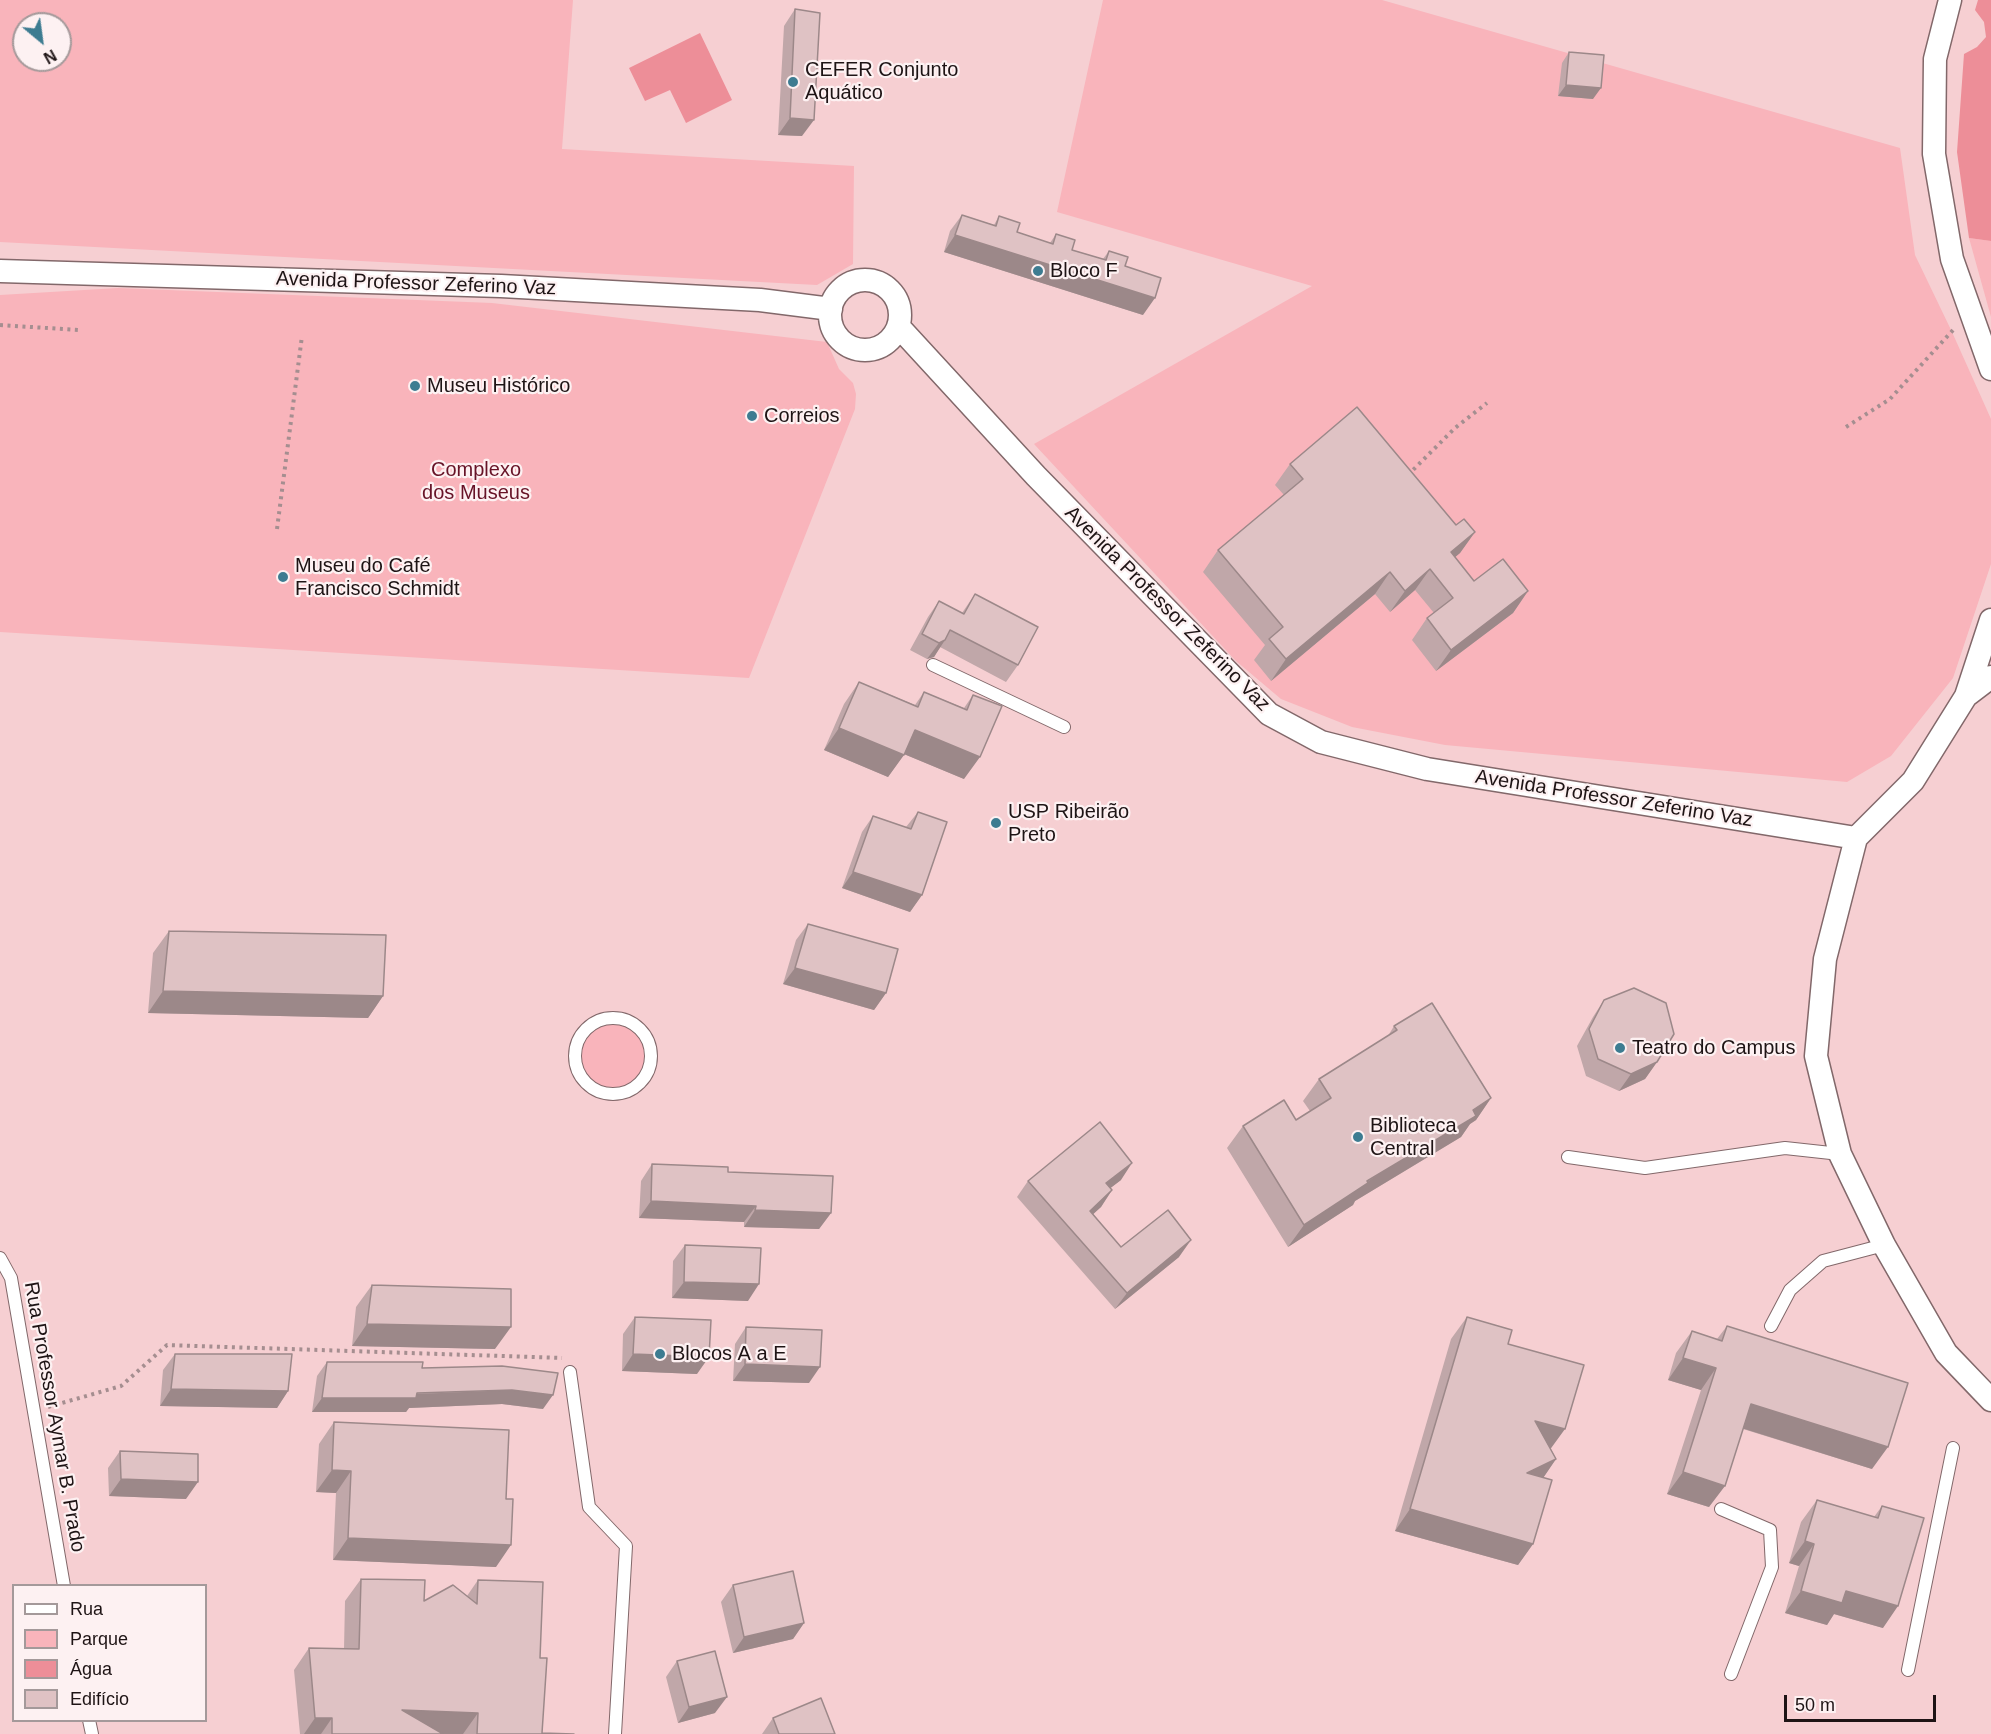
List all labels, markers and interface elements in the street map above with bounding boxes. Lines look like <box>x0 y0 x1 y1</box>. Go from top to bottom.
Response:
north arrow <box>12 12 72 72</box>
text: N <box>41 46 59 67</box>
place label: CEFER Conjunto Aquático <box>805 58 958 105</box>
marker: CEFER Conjunto Aquático <box>786 75 800 89</box>
place label: Bloco F <box>1050 259 1118 283</box>
marker: Bloco F <box>1031 264 1045 278</box>
street label: Avenida Professor Zeferino Vaz <box>275 267 557 301</box>
place label: Museu Histórico <box>427 374 570 398</box>
marker: Museu Histórico <box>408 379 422 393</box>
place label: Correios <box>764 404 840 428</box>
marker: Correios <box>745 409 759 423</box>
park label: Complexo dos Museus <box>422 458 530 505</box>
street label: Avenida Professor Zeferino Vaz <box>1059 501 1275 717</box>
place label: Museu do Café Francisco Schmidt <box>295 554 459 601</box>
marker: Museu do Café Francisco Schmidt <box>276 570 290 584</box>
street label: Avenida Professor Zeferino Vaz <box>1474 765 1754 833</box>
place label: USP Ribeirão Preto <box>1008 800 1129 847</box>
marker: USP Ribeirão Preto <box>989 816 1003 830</box>
place label: Teatro do Campus <box>1632 1036 1795 1060</box>
marker: Teatro do Campus <box>1613 1041 1627 1055</box>
place label: Biblioteca Central <box>1370 1114 1457 1161</box>
marker: Biblioteca Central <box>1351 1130 1365 1144</box>
street label: Rua Professor Aymar B. Prado <box>18 1280 90 1554</box>
place label: Blocos A a E <box>672 1342 787 1366</box>
marker: Blocos A a E <box>653 1347 667 1361</box>
legend <box>12 1584 207 1722</box>
text: Rua <box>70 1599 103 1619</box>
text: Parque <box>70 1629 128 1649</box>
text: Água <box>70 1659 112 1679</box>
scale bar <box>1787 1683 1938 1721</box>
text: Edifício <box>70 1689 129 1709</box>
text: 50 m <box>1795 1695 1835 1715</box>

